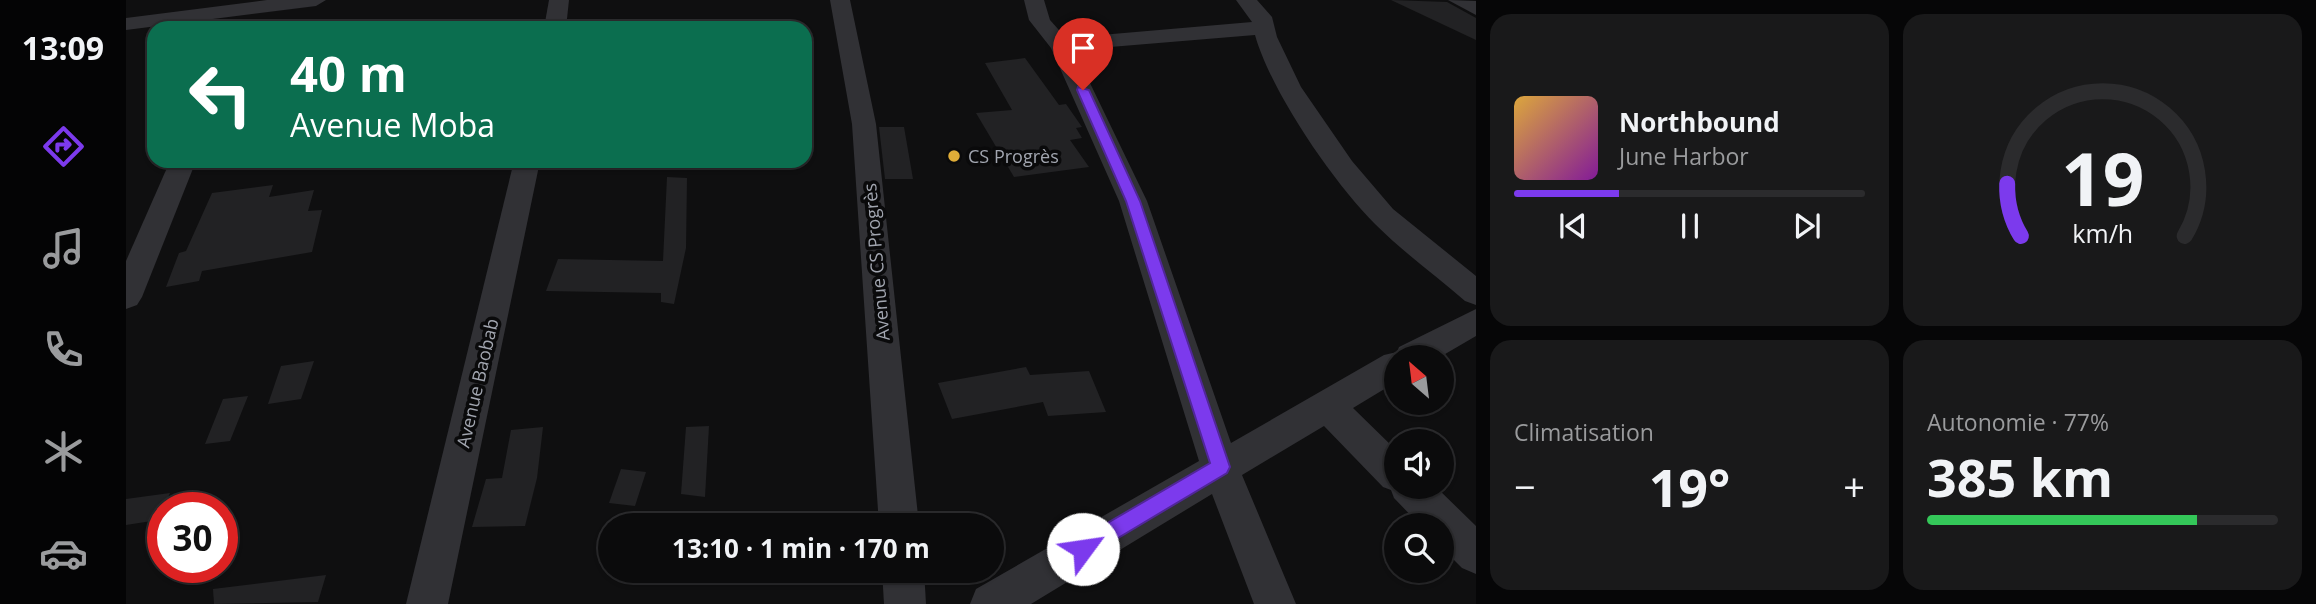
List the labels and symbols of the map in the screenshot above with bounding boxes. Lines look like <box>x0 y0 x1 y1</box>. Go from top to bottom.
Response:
pin <box>1053 18 1113 90</box>
place label: CS Progrès <box>968 144 1059 168</box>
marker: CS Progrès <box>946 148 962 164</box>
street label: Avenue CS Progrès <box>857 182 895 342</box>
street label: Avenue Baobab <box>450 316 504 450</box>
north arrow <box>1384 345 1454 415</box>
speed limit sign: 30 <box>147 492 238 583</box>
position arrow <box>1046 512 1120 586</box>

